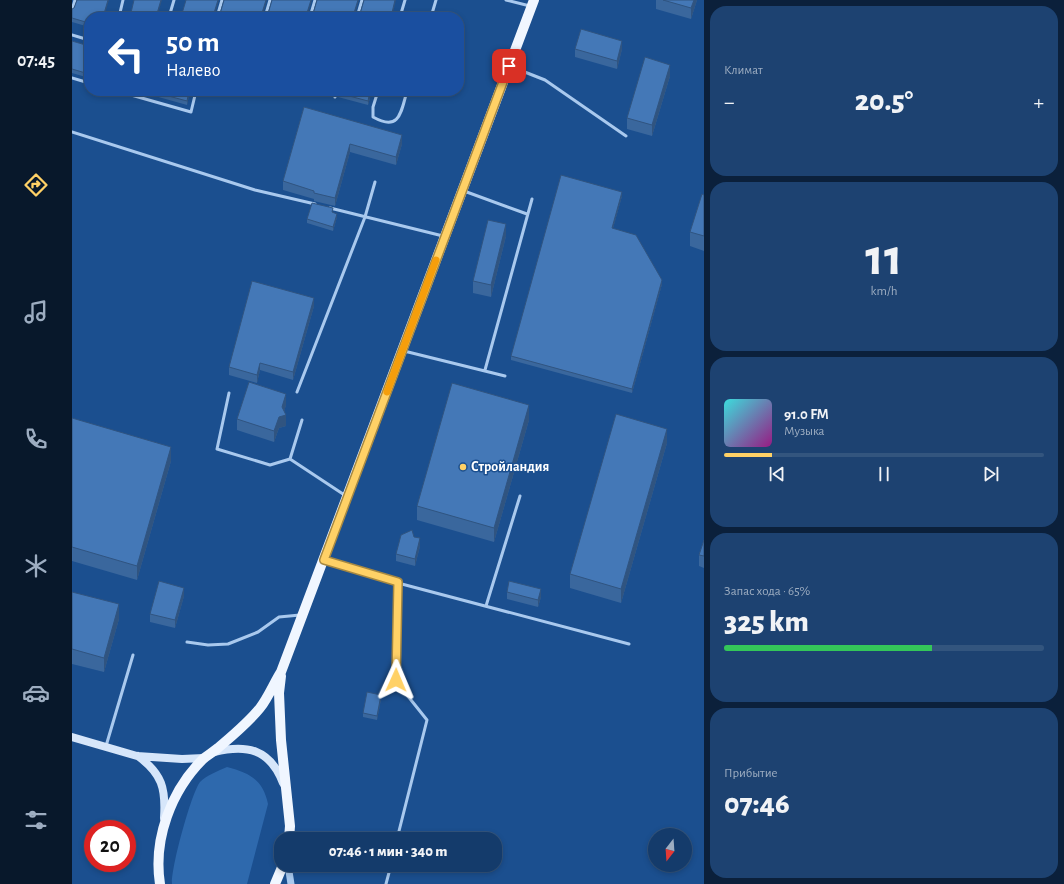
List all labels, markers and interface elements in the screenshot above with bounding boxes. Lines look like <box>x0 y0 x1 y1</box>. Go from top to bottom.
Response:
icon: left <box>100 28 152 80</box>
text: 50 m <box>166 29 220 57</box>
pin <box>492 49 526 83</box>
text: 07:45 <box>17 52 55 70</box>
icon: arrive <box>498 55 520 77</box>
text: Налево <box>166 62 220 80</box>
text: Климат <box>724 64 763 77</box>
text: 20.5° <box>855 86 913 116</box>
text: − <box>724 91 735 113</box>
text: + <box>1033 91 1044 113</box>
icon: directions <box>22 171 50 199</box>
text: 11 <box>865 232 903 284</box>
text: km/h <box>871 285 897 298</box>
icon: music <box>22 298 50 326</box>
text: 91.0 FM <box>784 407 829 422</box>
icon: phone <box>22 425 50 453</box>
text: Музыка <box>784 425 825 438</box>
place label: Стройландия <box>471 460 549 474</box>
marker: Стройландия <box>458 462 468 472</box>
icon: previous <box>766 463 788 485</box>
icon: pause <box>873 463 895 485</box>
icon: next <box>980 463 1002 485</box>
icon: climate <box>22 552 50 580</box>
text: Запас хода · 65% <box>724 585 810 598</box>
text: 325 km <box>724 607 809 637</box>
position arrow <box>375 659 417 701</box>
icon: car <box>22 679 50 707</box>
text: Прибытие <box>724 767 778 780</box>
text: 07:46 <box>724 789 790 819</box>
icon: filters <box>22 806 50 834</box>
speed limit sign: 20 <box>84 820 136 872</box>
north arrow <box>648 828 692 872</box>
map controls <box>648 828 692 872</box>
text: 07:46 · 1 мин · 340 m <box>329 844 447 859</box>

